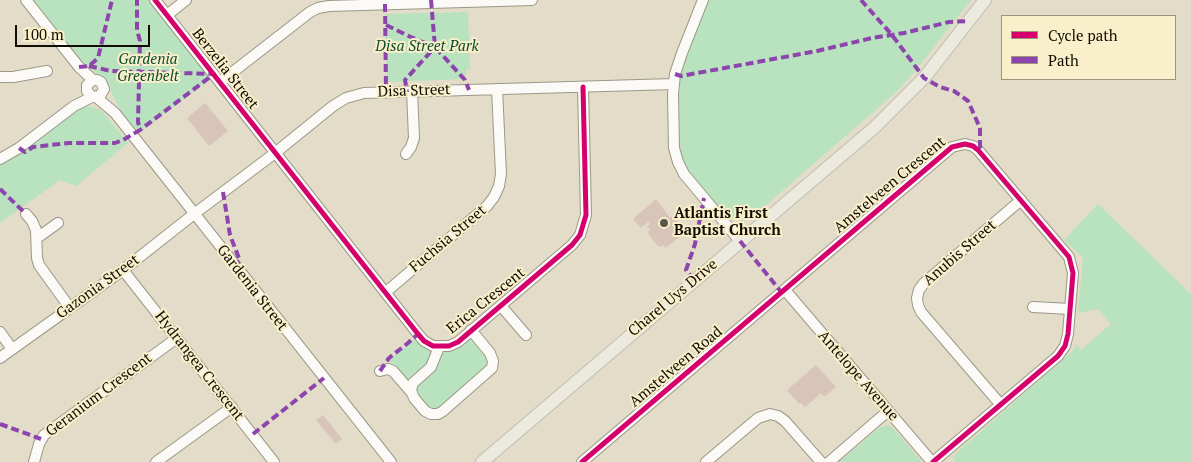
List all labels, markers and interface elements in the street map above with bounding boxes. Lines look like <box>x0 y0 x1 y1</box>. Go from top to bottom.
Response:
scale bar <box>18 15 152 47</box>
legend <box>1001 15 1176 80</box>
text: 100 m <box>23 24 64 44</box>
street label: Berzelia Street <box>188 25 262 113</box>
text: Cycle path <box>1048 25 1118 45</box>
park label: Disa Street Park <box>375 38 479 56</box>
text: Path <box>1048 50 1079 70</box>
park label: Gardenia Greenbelt <box>117 51 179 86</box>
street label: Disa Street <box>377 81 451 101</box>
street label: Amstelveen Crescent <box>830 133 950 237</box>
street label: Fuchsia Street <box>406 202 490 276</box>
place label: Atlantis First Baptist Church <box>674 205 781 240</box>
street label: Anubis Street <box>920 216 1000 290</box>
marker: Atlantis First Baptist Church <box>658 217 670 229</box>
street label: Gardenia Street <box>213 241 291 335</box>
street label: Gazonia Street <box>53 251 143 323</box>
street label: Charel Uys Drive <box>625 255 721 341</box>
street label: Erica Crescent <box>443 264 529 338</box>
street label: Hydrangea Crescent <box>151 308 247 424</box>
street label: Amstelveen Road <box>626 323 726 411</box>
street label: Antelope Avenue <box>814 327 902 425</box>
street label: Geranium Crescent <box>42 349 156 441</box>

